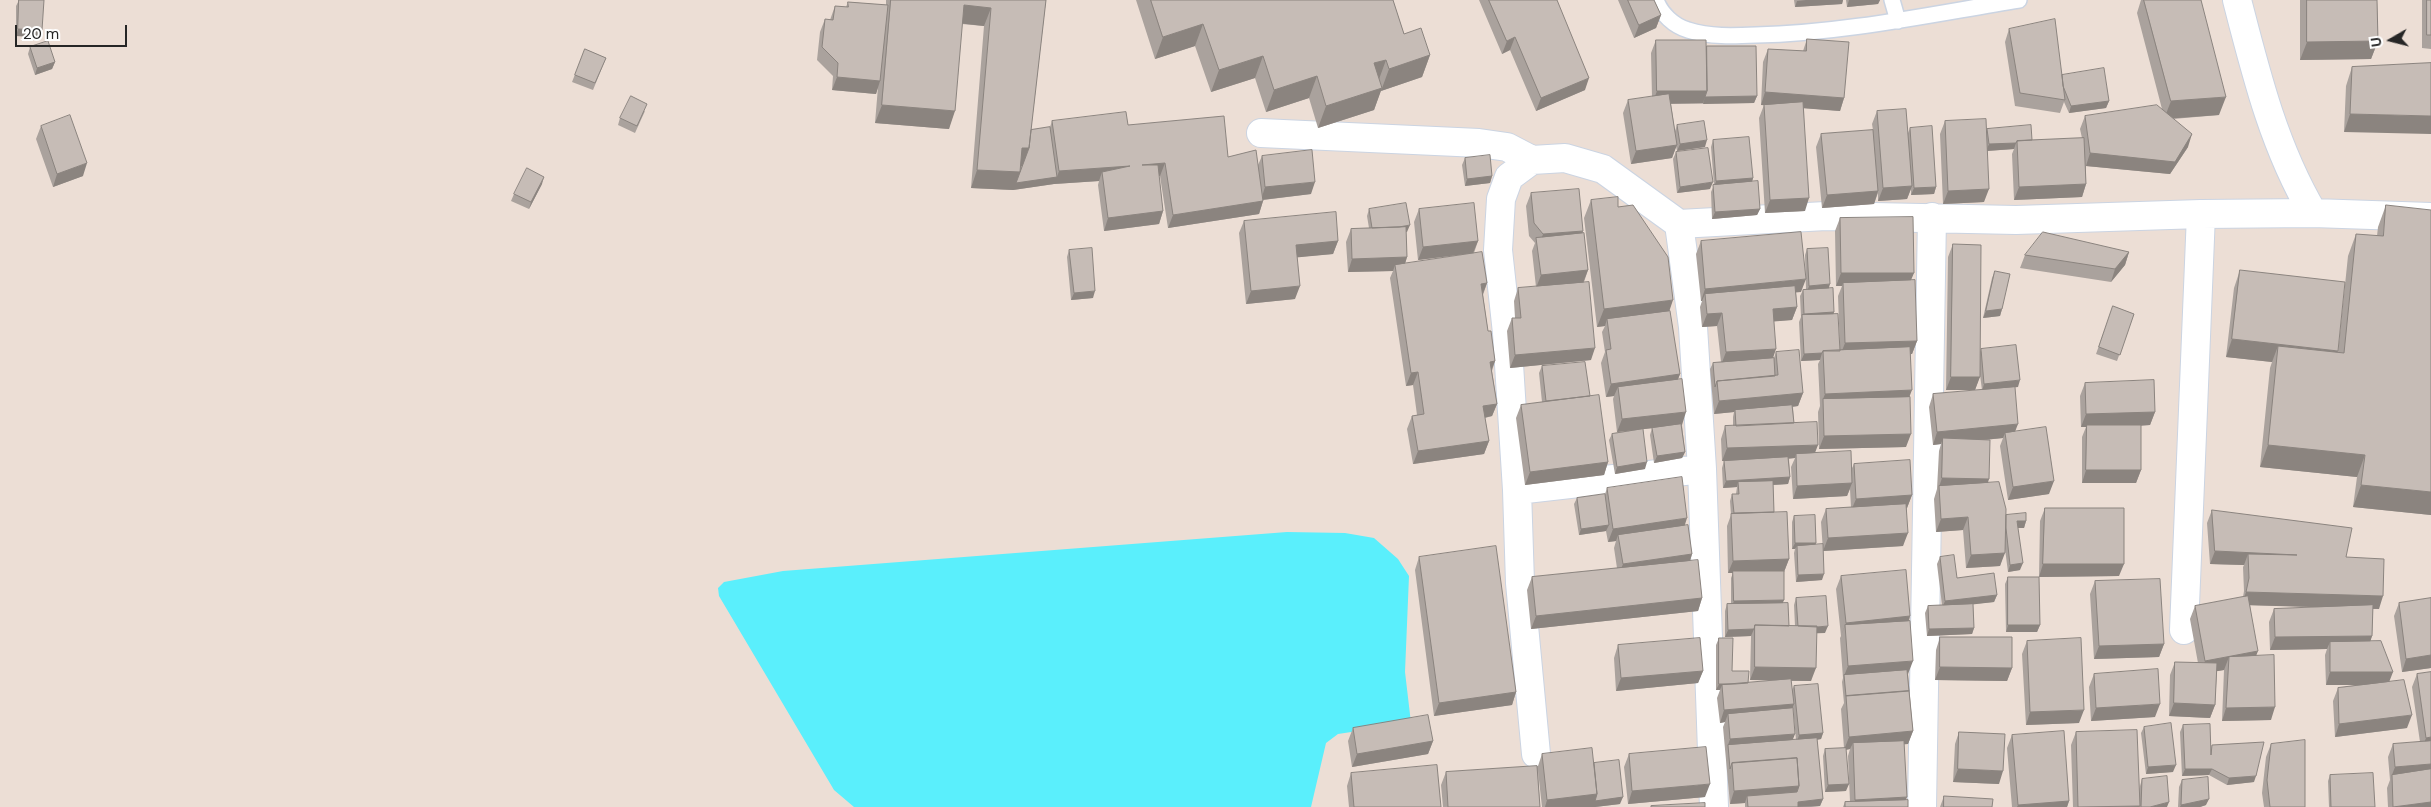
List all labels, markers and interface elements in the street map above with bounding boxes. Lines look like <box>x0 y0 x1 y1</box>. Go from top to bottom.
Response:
scale bar <box>18 15 130 47</box>
north arrow <box>2366 15 2416 65</box>
text: 20 m <box>23 24 59 44</box>
text: U <box>2367 36 2386 48</box>

